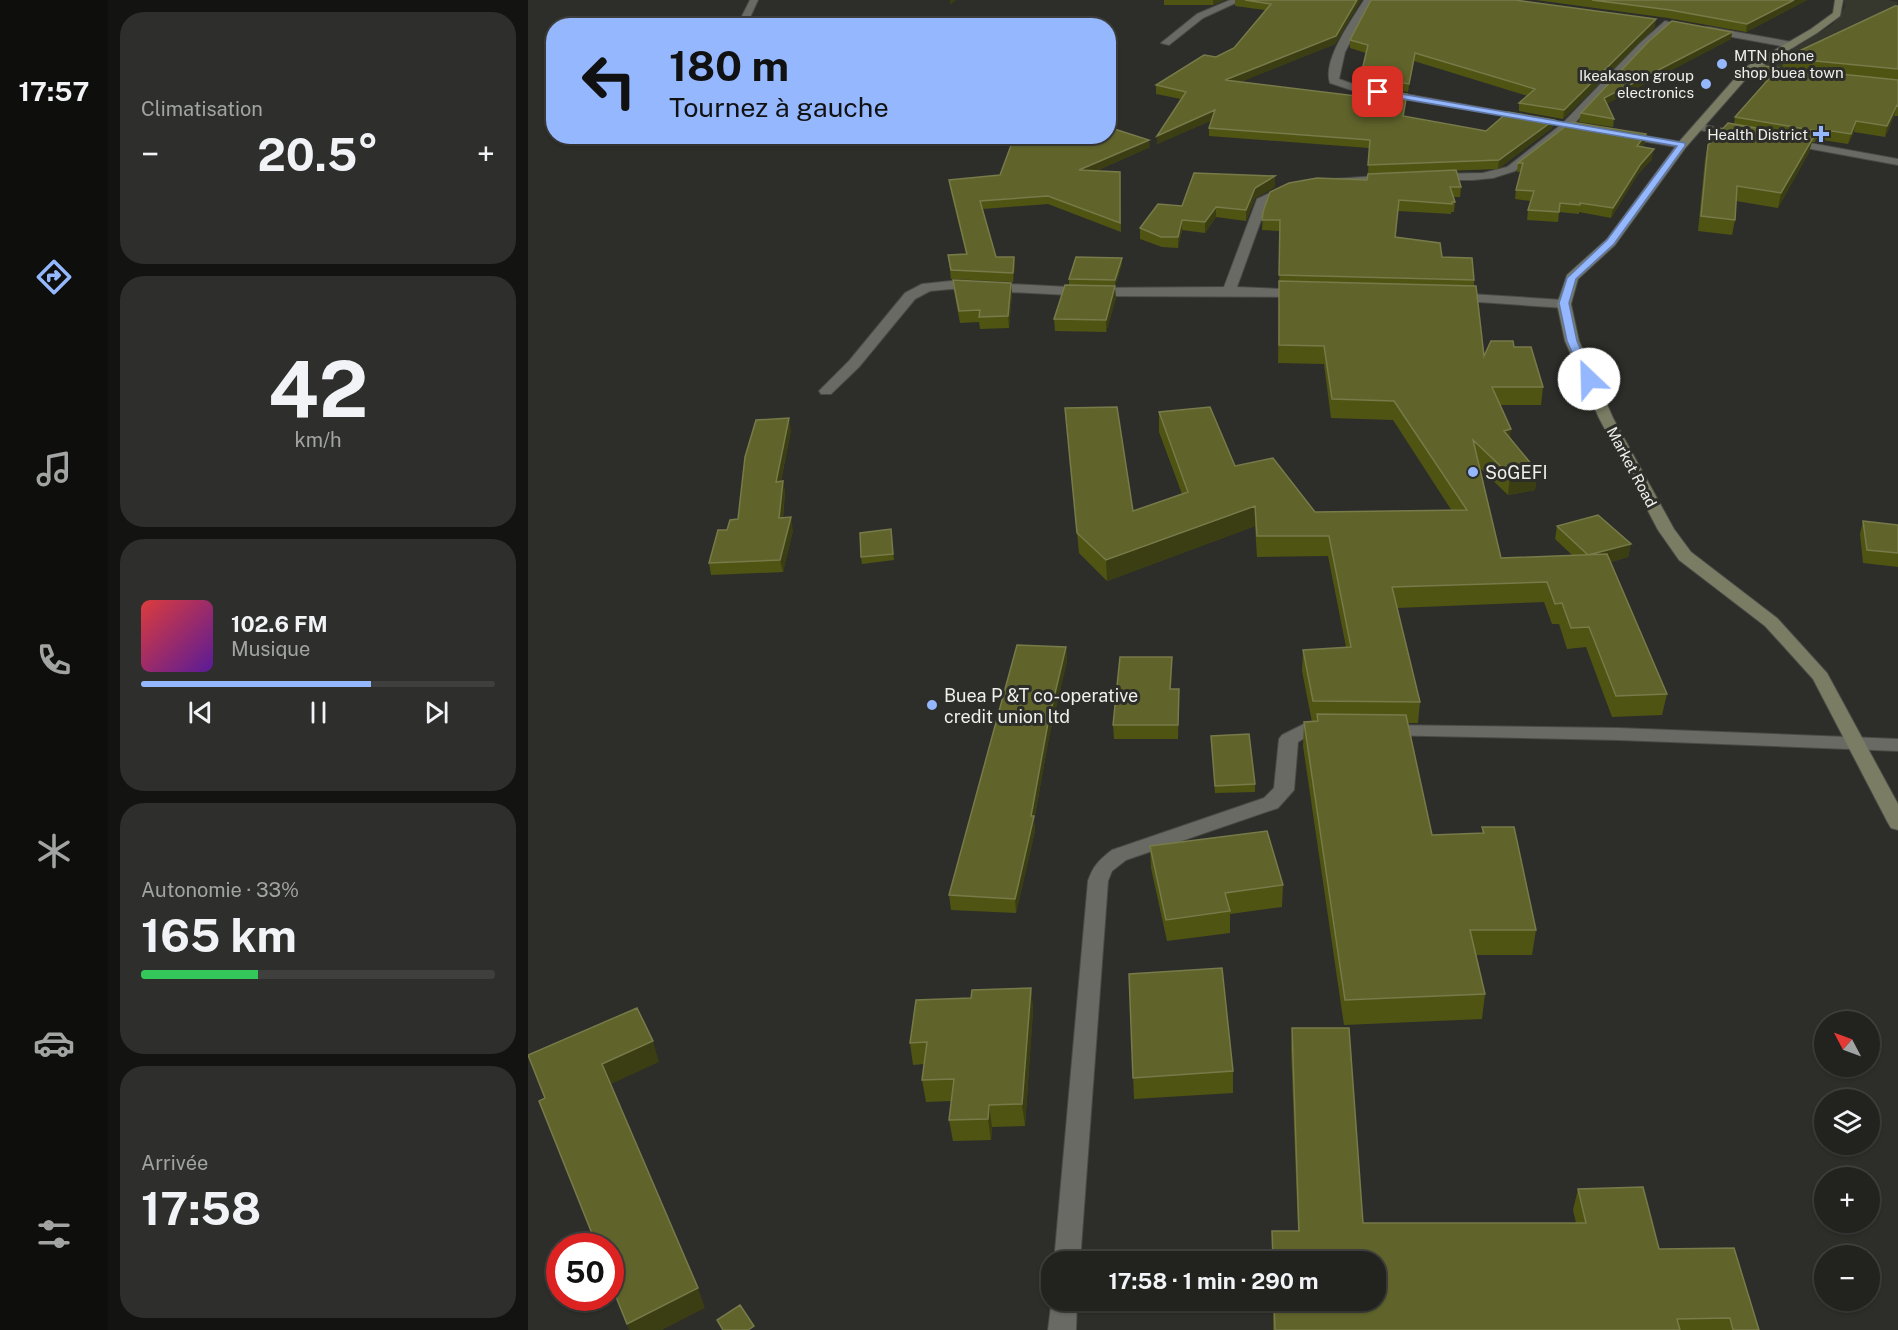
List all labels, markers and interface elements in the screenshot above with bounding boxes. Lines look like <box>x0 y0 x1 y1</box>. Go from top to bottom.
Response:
text: 180 m <box>669 41 789 90</box>
icon: left <box>570 42 648 120</box>
place label: MTN phone shop buea town <box>1734 47 1844 81</box>
marker: MTN phone shop buea town <box>1715 57 1729 71</box>
pin <box>1352 66 1403 117</box>
place label: Ikeakason group electronics <box>1579 67 1694 101</box>
text: 17:57 <box>19 75 89 107</box>
icon: arrive <box>1361 75 1394 108</box>
marker: Ikeakason group electronics <box>1699 77 1713 91</box>
text: Tournez à gauche <box>669 91 889 123</box>
text: Climatisation <box>141 97 263 121</box>
marker: Health District <box>1812 125 1830 143</box>
place label: Health District <box>1707 126 1808 143</box>
text: 20.5° <box>257 128 379 181</box>
text: − <box>141 135 159 173</box>
text: + <box>477 135 495 173</box>
icon: directions <box>33 256 75 298</box>
text: 42 <box>268 343 368 435</box>
position arrow <box>1557 347 1621 411</box>
street label: Market Road <box>1604 424 1660 510</box>
text: km/h <box>294 428 342 452</box>
icon: music <box>33 448 75 490</box>
place label: SoGEFI <box>1485 462 1548 483</box>
marker: SoGEFI <box>1466 465 1480 479</box>
text: 102.6 FM <box>231 611 328 637</box>
text: Musique <box>231 637 310 661</box>
icon: phone <box>33 639 75 681</box>
place label: Buea P &T co-operative credit union ltd <box>944 685 1138 727</box>
icon: previous <box>184 696 217 729</box>
icon: pause <box>302 696 335 729</box>
icon: next <box>420 696 453 729</box>
marker: Buea P &T co-operative credit union ltd <box>925 698 939 712</box>
icon: climate <box>33 830 75 872</box>
text: Autonomie · 33% <box>141 878 299 902</box>
text: 165 km <box>141 909 297 962</box>
north arrow <box>1814 1011 1880 1077</box>
map controls <box>1814 1011 1880 1311</box>
icon: car <box>33 1022 75 1064</box>
button: layers <box>1814 1089 1880 1155</box>
text: Arrivée <box>141 1151 208 1175</box>
button: + <box>1814 1167 1880 1233</box>
text: 17:58 <box>141 1182 261 1235</box>
icon: filters <box>33 1213 75 1255</box>
speed limit sign: 50 <box>546 1233 624 1311</box>
button: − <box>1814 1245 1880 1311</box>
text: 17:58 · 1 min · 290 m <box>1108 1268 1319 1294</box>

